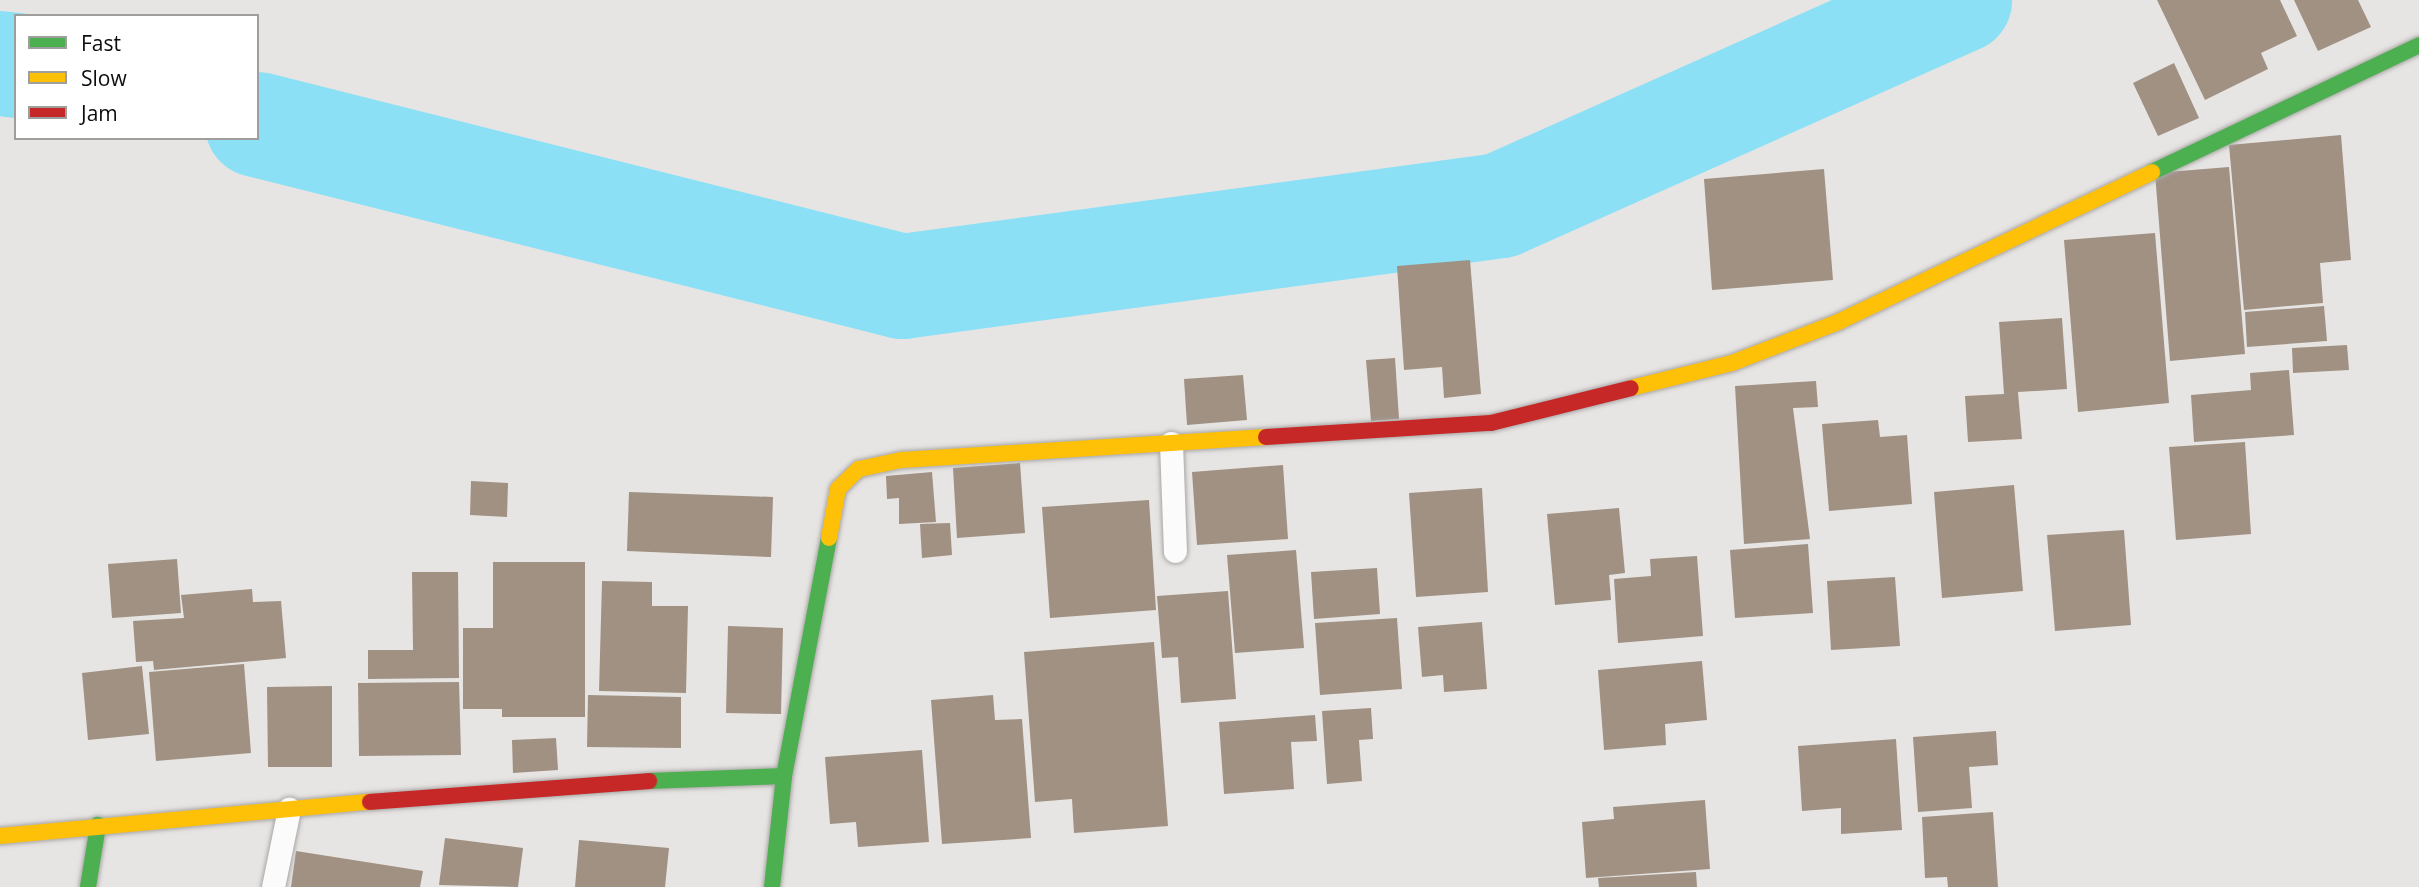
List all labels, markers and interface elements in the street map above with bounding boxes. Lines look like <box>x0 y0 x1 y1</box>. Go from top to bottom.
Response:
legend <box>14 14 259 140</box>
text: Fast <box>81 29 121 57</box>
text: Slow <box>81 64 127 92</box>
text: Jam <box>81 99 118 127</box>

